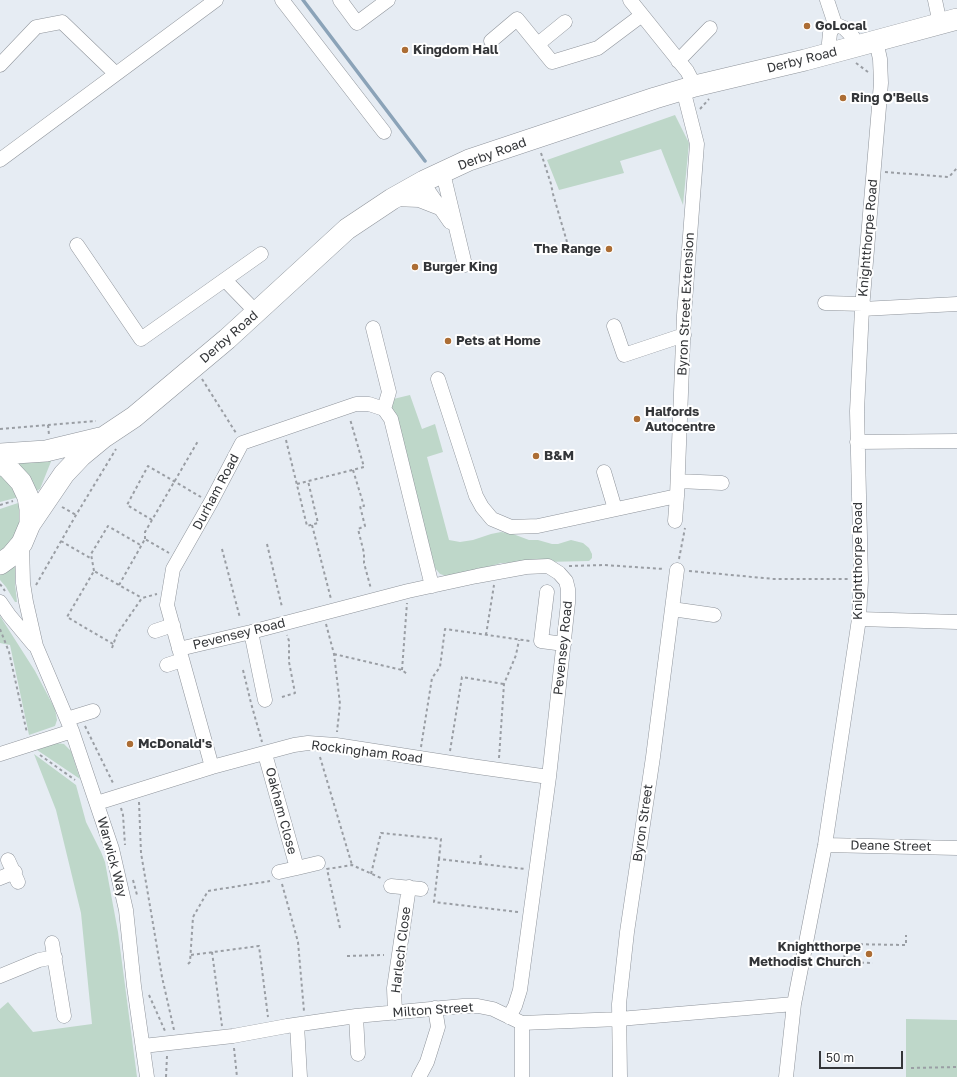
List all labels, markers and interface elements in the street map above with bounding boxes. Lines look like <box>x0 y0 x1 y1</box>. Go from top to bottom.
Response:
place label: GoLocal <box>815 18 867 34</box>
marker: GoLocal <box>802 21 812 31</box>
place label: Kingdom Hall <box>413 42 498 58</box>
street label: Derby Road <box>765 44 839 76</box>
marker: Kingdom Hall <box>400 45 410 55</box>
place label: Ring O'Bells <box>851 90 929 106</box>
marker: Ring O'Bells <box>838 93 848 103</box>
street label: Derby Road <box>456 134 528 174</box>
street label: Knightthorpe Road <box>855 179 881 297</box>
street label: Byron Street Extension <box>674 232 698 376</box>
place label: The Range <box>534 241 601 257</box>
marker: The Range <box>604 244 614 254</box>
place label: Burger King <box>423 259 498 275</box>
marker: Burger King <box>410 262 420 272</box>
street label: Derby Road <box>197 308 261 366</box>
place label: Pets at Home <box>456 333 541 349</box>
marker: Pets at Home <box>443 336 453 346</box>
place label: Halfords Autocentre <box>645 404 716 435</box>
marker: Halfords Autocentre <box>632 414 642 424</box>
place label: B&M <box>544 448 574 464</box>
street label: Durham Road <box>189 451 243 533</box>
marker: B&M <box>531 451 541 461</box>
street label: Knightthorpe Road <box>850 502 866 620</box>
street label: Pevensey Road <box>550 600 576 696</box>
street label: Pevensey Road <box>191 615 287 653</box>
place label: McDonald's <box>138 736 212 752</box>
street label: Rockingham Road <box>310 737 424 767</box>
marker: McDonald's <box>125 739 135 749</box>
street label: Oakham Close <box>262 766 300 856</box>
street label: Byron Street <box>630 783 656 863</box>
street label: Warwick Way <box>94 815 130 899</box>
street label: Deane Street <box>850 837 932 855</box>
street label: Harlech Close <box>388 906 414 994</box>
place label: Knightthorpe Methodist Church <box>749 939 861 970</box>
marker: Knightthorpe Methodist Church <box>864 949 874 959</box>
street label: Milton Street <box>392 999 474 1021</box>
scale bar <box>821 1043 905 1069</box>
text: 50 m <box>826 1050 854 1065</box>

